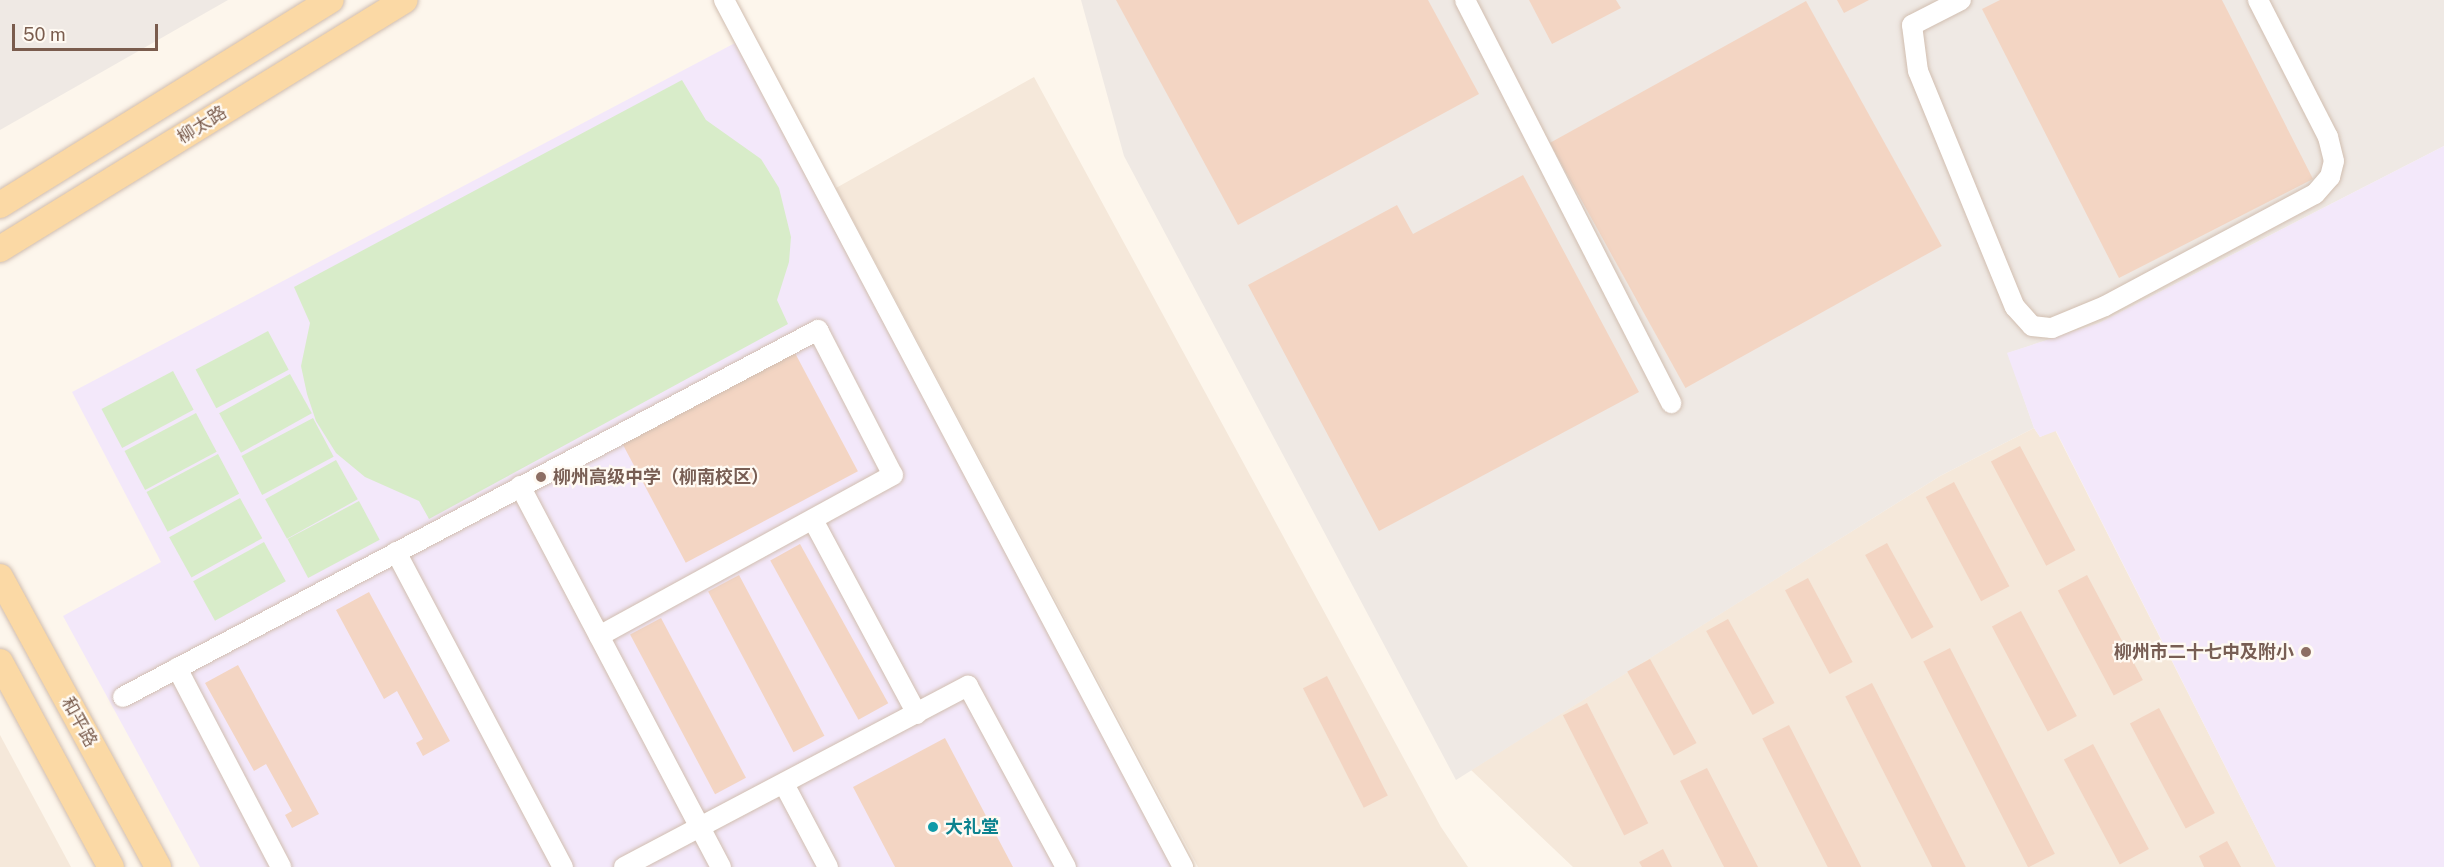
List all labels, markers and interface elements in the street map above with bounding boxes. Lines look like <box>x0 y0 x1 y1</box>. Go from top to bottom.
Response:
scale bar <box>15 12 160 50</box>
text: 50 m <box>23 24 66 45</box>
street label: 柳太路 <box>173 102 231 148</box>
place label: 柳州高级中学（柳南校区） <box>553 466 769 488</box>
marker: 柳州高级中学（柳南校区） <box>534 470 548 484</box>
place label: 柳州市二十七中及附小 <box>2114 641 2294 663</box>
marker: 柳州市二十七中及附小 <box>2299 645 2313 659</box>
street label: 和平路 <box>56 693 102 751</box>
place label: 大礼堂 <box>945 816 999 838</box>
marker: 大礼堂 <box>926 820 940 834</box>

